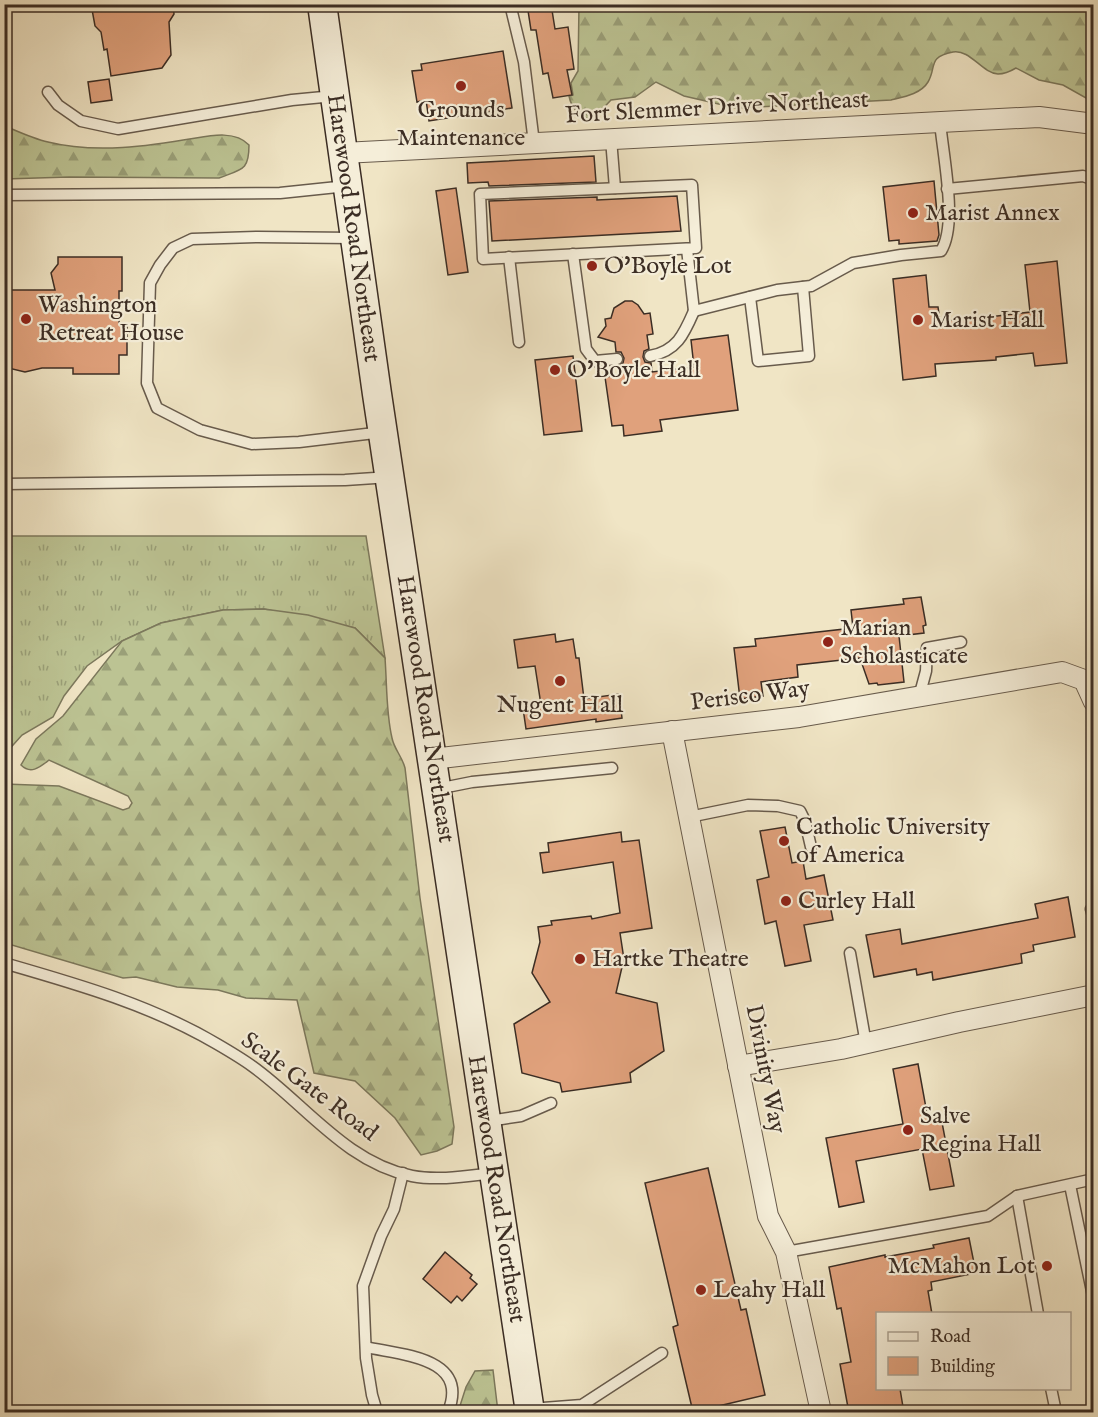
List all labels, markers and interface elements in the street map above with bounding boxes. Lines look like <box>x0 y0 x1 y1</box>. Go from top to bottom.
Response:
marker: Grounds Maintenance <box>454 79 468 93</box>
street label: Fort Slemmer Drive Northeast <box>564 85 870 131</box>
street label: Harewood Road Northeast <box>319 92 387 364</box>
place label: Grounds Maintenance <box>397 95 525 154</box>
place label: Marist Annex <box>925 198 1060 229</box>
marker: Marist Annex <box>906 206 920 220</box>
place label: O'Boyle Lot <box>604 251 732 282</box>
marker: O'Boyle Lot <box>585 259 599 273</box>
place label: Washington Retreat House <box>38 290 184 349</box>
place label: Marist Hall <box>930 305 1045 336</box>
marker: Washington Retreat House <box>19 312 33 326</box>
marker: Marist Hall <box>911 313 925 327</box>
place label: O'Boyle Hall <box>567 355 701 386</box>
marker: O'Boyle Hall <box>548 363 562 377</box>
street label: Harewood Road Northeast <box>389 573 461 845</box>
place label: Marian Scholasticate <box>840 613 968 672</box>
marker: Marian Scholasticate <box>821 635 835 649</box>
street label: Perisco Way <box>689 673 812 719</box>
marker: Nugent Hall <box>553 674 567 688</box>
place label: Nugent Hall <box>497 690 624 721</box>
place label: Catholic University of America <box>796 812 990 871</box>
marker: Catholic University of America <box>777 834 791 848</box>
place label: Curley Hall <box>798 886 915 917</box>
marker: Curley Hall <box>779 894 793 908</box>
place label: Hartke Theatre <box>592 944 749 975</box>
marker: Hartke Theatre <box>573 952 587 966</box>
street label: Divinity Way <box>737 1002 793 1136</box>
street label: Scale Gate Road <box>234 1025 384 1149</box>
street label: Harewood Road Northeast <box>460 1053 532 1325</box>
place label: Salve Regina Hall <box>920 1101 1042 1160</box>
marker: Salve Regina Hall <box>901 1123 915 1137</box>
place label: McMahon Lot <box>887 1251 1035 1282</box>
marker: McMahon Lot <box>1040 1259 1054 1273</box>
place label: Leahy Hall <box>713 1275 826 1306</box>
marker: Leahy Hall <box>694 1283 708 1297</box>
legend <box>876 1312 1071 1390</box>
text: Road <box>930 1326 971 1349</box>
text: Building <box>930 1356 995 1379</box>

